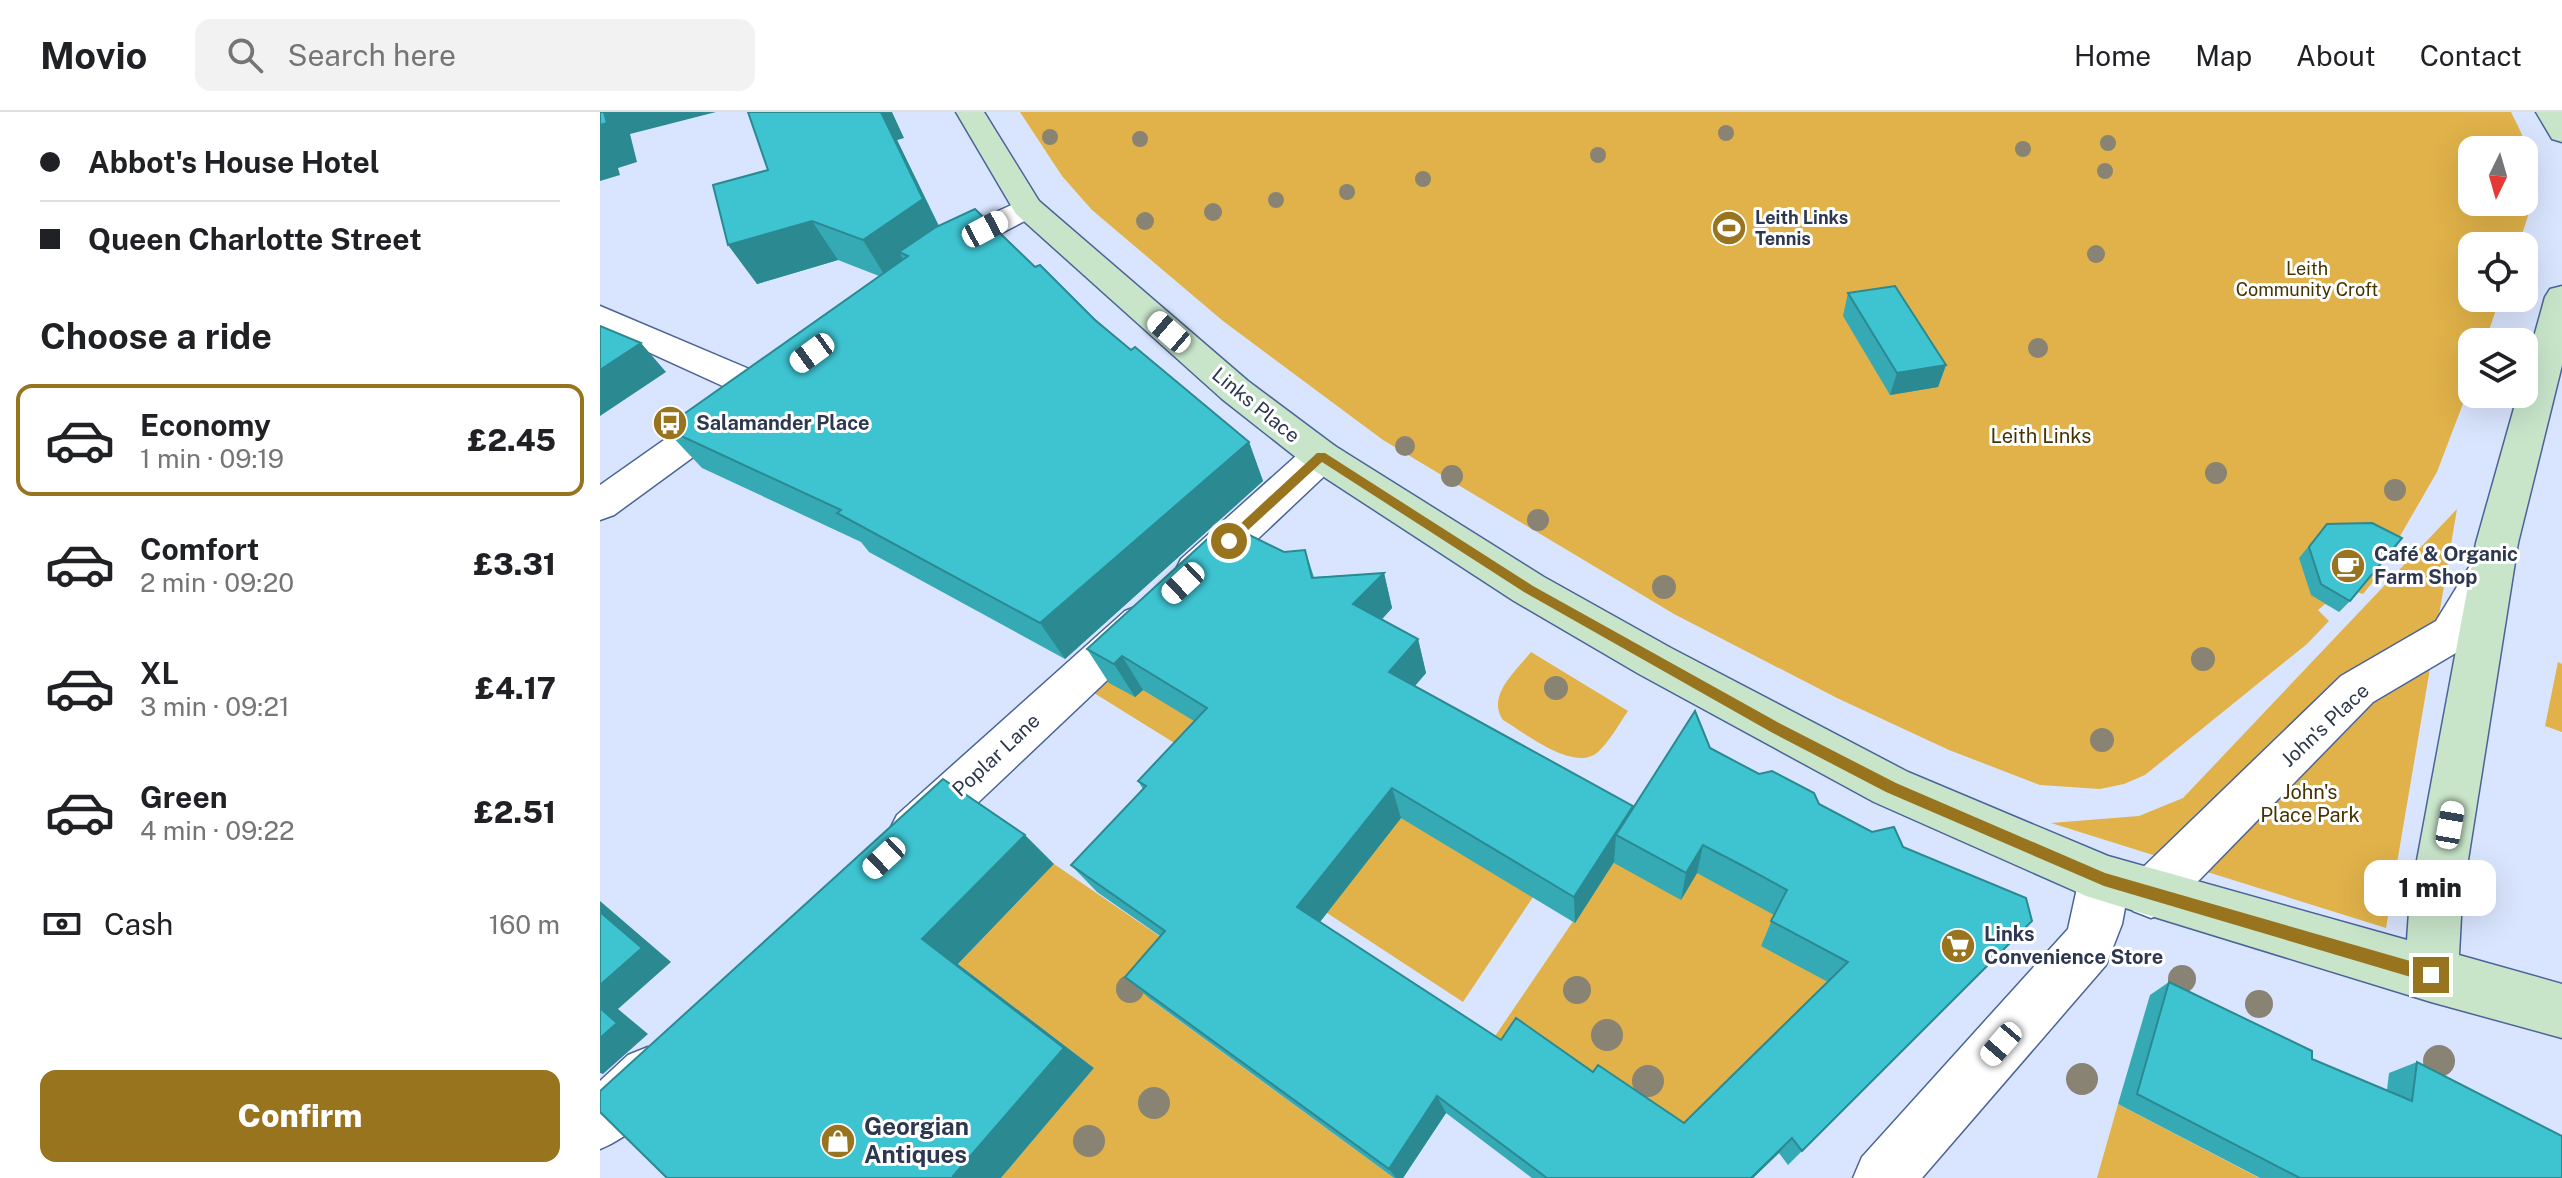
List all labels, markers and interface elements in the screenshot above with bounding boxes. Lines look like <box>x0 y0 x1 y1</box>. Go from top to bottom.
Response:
search box <box>195 19 755 91</box>
text: Movio <box>40 33 147 78</box>
icon: search <box>223 33 267 77</box>
text: Search here <box>287 37 456 73</box>
text: Home <box>2074 39 2151 72</box>
text: Map <box>2195 39 2252 72</box>
text: About <box>2296 39 2376 72</box>
text: Contact <box>2420 39 2522 72</box>
north arrow <box>2458 136 2538 216</box>
map controls <box>2458 136 2538 408</box>
text: Abbot's House Hotel <box>88 144 380 180</box>
car <box>958 207 1012 251</box>
place label: Leith Links Tennis <box>1755 207 1848 249</box>
sports icon: Leith Links Tennis <box>1710 209 1748 247</box>
text: Queen Charlotte Street <box>88 221 422 257</box>
button: locate <box>2458 232 2538 312</box>
park label: Leith Community Croft <box>2236 258 2378 300</box>
car <box>1143 307 1195 357</box>
text: Choose a ride <box>40 315 272 357</box>
button: layers <box>2458 328 2538 408</box>
car <box>786 329 838 377</box>
street label: Links Place <box>1207 362 1305 448</box>
icon: car <box>44 404 116 476</box>
bus stop icon: Salamander Place <box>651 404 689 442</box>
text: Economy <box>140 407 271 443</box>
place label: Salamander Place <box>696 411 870 435</box>
text: £2.45 <box>467 422 556 458</box>
park label: Leith Links <box>1991 424 2091 448</box>
text: 1 min · 09:19 <box>140 443 284 474</box>
route start <box>1211 523 1247 559</box>
icon: car <box>44 528 116 600</box>
text: Comfort <box>140 531 259 567</box>
place label: Café & Organic Farm Shop <box>2374 542 2518 589</box>
text: £3.31 <box>473 546 556 582</box>
cafe icon: Café & Organic Farm Shop <box>2329 547 2367 585</box>
car <box>1157 558 1209 608</box>
text: 2 min · 09:20 <box>140 567 294 598</box>
icon: car <box>44 652 116 724</box>
text: XL <box>140 655 179 691</box>
text: £4.17 <box>475 670 556 706</box>
street label: John's Place <box>2276 678 2374 772</box>
text: 3 min · 09:21 <box>140 691 290 722</box>
street label: Poplar Lane <box>947 708 1045 802</box>
icon: car <box>44 776 116 848</box>
text: Green <box>140 779 227 815</box>
park label: John's Place Park <box>2260 780 2360 827</box>
text: £2.51 <box>474 794 556 830</box>
car <box>2434 799 2466 851</box>
text: 4 min · 09:22 <box>140 815 295 846</box>
car <box>858 833 910 883</box>
callout: 1 min <box>2365 859 2497 915</box>
text: 1 min <box>2398 872 2462 903</box>
icon: cash <box>40 902 84 946</box>
text: Cash <box>104 906 173 942</box>
text: 160 m <box>489 909 560 940</box>
place label: Links Convenience Store <box>1984 922 2163 969</box>
supermarket icon: Links Convenience Store <box>1939 927 1977 965</box>
route end <box>2413 957 2449 993</box>
car <box>1976 1018 2026 1070</box>
button: Confirm <box>40 1070 560 1162</box>
place label: Georgian Antiques <box>864 1112 969 1168</box>
shop icon: Georgian Antiques <box>819 1122 857 1160</box>

